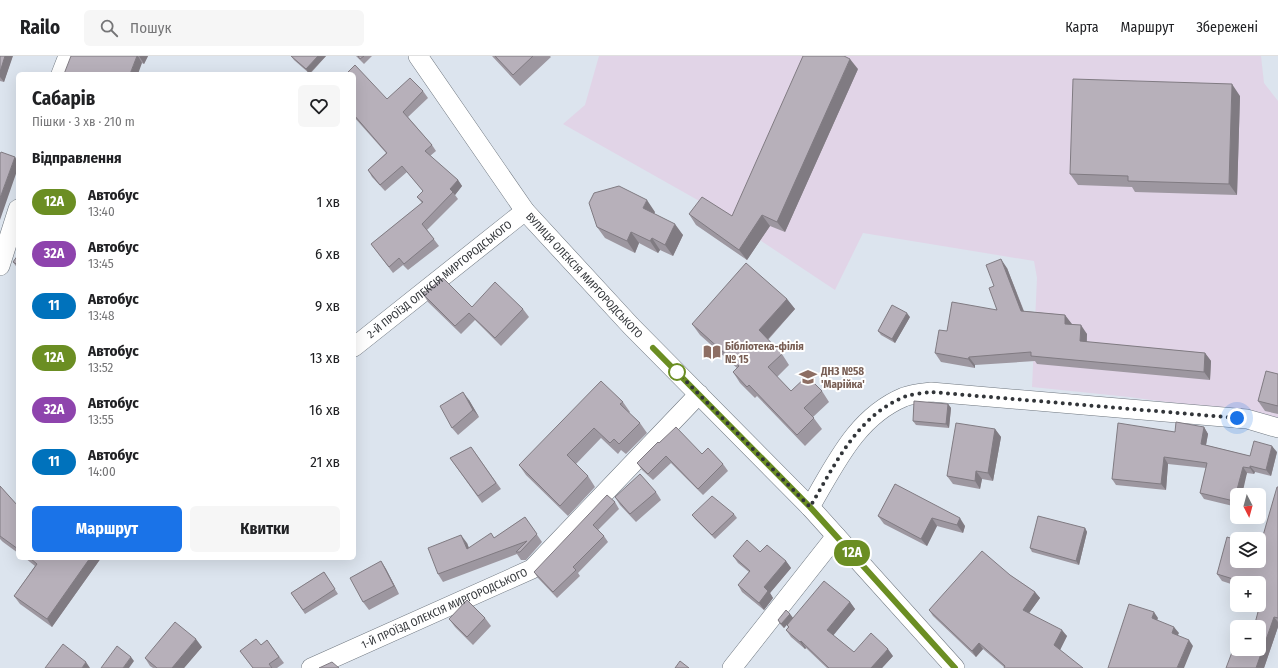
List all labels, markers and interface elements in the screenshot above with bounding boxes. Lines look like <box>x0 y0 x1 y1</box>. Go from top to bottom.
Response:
search box <box>84 10 364 46</box>
text: Railo <box>20 16 60 39</box>
icon: search <box>98 17 120 39</box>
text: Пошук <box>130 19 171 37</box>
text: Карта <box>1065 19 1099 36</box>
text: Маршрут <box>1121 19 1174 36</box>
text: Збережені <box>1196 19 1258 36</box>
button: heart <box>298 85 340 127</box>
text: Сабарів <box>32 87 95 110</box>
text: Пішки · 3 хв · 210 m <box>32 114 135 129</box>
text: Відправлення <box>32 149 122 167</box>
text: Автобус <box>88 186 139 204</box>
text: 12А <box>44 193 64 210</box>
text: 1 хв <box>317 193 340 211</box>
text: 13:40 <box>88 204 115 219</box>
street label: ВУЛИЦЯ ОЛЕКСІЯ МИРГОРОДСЬКОГО <box>523 210 646 341</box>
street label: 2-Й ПРОЇЗД ОЛЕКСІЯ МИРГОРОДСЬКОГО <box>364 218 514 341</box>
text: Автобус <box>88 238 139 256</box>
text: 32А <box>44 245 64 262</box>
text: 6 хв <box>315 245 340 263</box>
text: 13:45 <box>88 256 114 271</box>
text: Автобус <box>88 290 139 308</box>
text: 11 <box>48 297 60 314</box>
text: 9 хв <box>315 297 340 315</box>
text: 13:48 <box>88 308 114 323</box>
place label: Бібліотека-філія № 15 <box>725 340 804 366</box>
text: Автобус <box>88 342 139 360</box>
library icon: Бібліотека-філія № 15 <box>702 342 722 362</box>
text: 12А <box>44 349 64 366</box>
text: 13 хв <box>310 349 340 367</box>
text: 13:52 <box>88 360 113 375</box>
unlabelled marker <box>668 363 686 381</box>
place label: ДНЗ №58 'Марійка' <box>820 365 865 391</box>
school or university icon: ДНЗ №58 'Марійка' <box>798 367 818 387</box>
text: Автобус <box>88 394 139 412</box>
text: 32А <box>44 401 64 418</box>
text: 16 хв <box>309 401 340 419</box>
your location <box>1227 408 1247 428</box>
text: 13:55 <box>88 412 114 427</box>
text: Автобус <box>88 446 139 464</box>
text: 11 <box>48 453 60 470</box>
text: 21 хв <box>310 453 340 471</box>
text: 14:00 <box>88 464 116 479</box>
north arrow <box>1230 488 1266 524</box>
map controls <box>1230 488 1266 656</box>
button: Маршрут <box>32 506 182 552</box>
button: Квитки <box>190 506 340 552</box>
button: layers <box>1230 532 1266 568</box>
line badge: 12А <box>829 540 875 566</box>
text: 12А <box>842 544 862 561</box>
street label: 1-Й ПРОЇЗД ОЛЕКСІЯ МИРГОРОДСЬКОГО <box>359 565 529 651</box>
button: + <box>1230 576 1266 612</box>
button: − <box>1230 620 1266 656</box>

